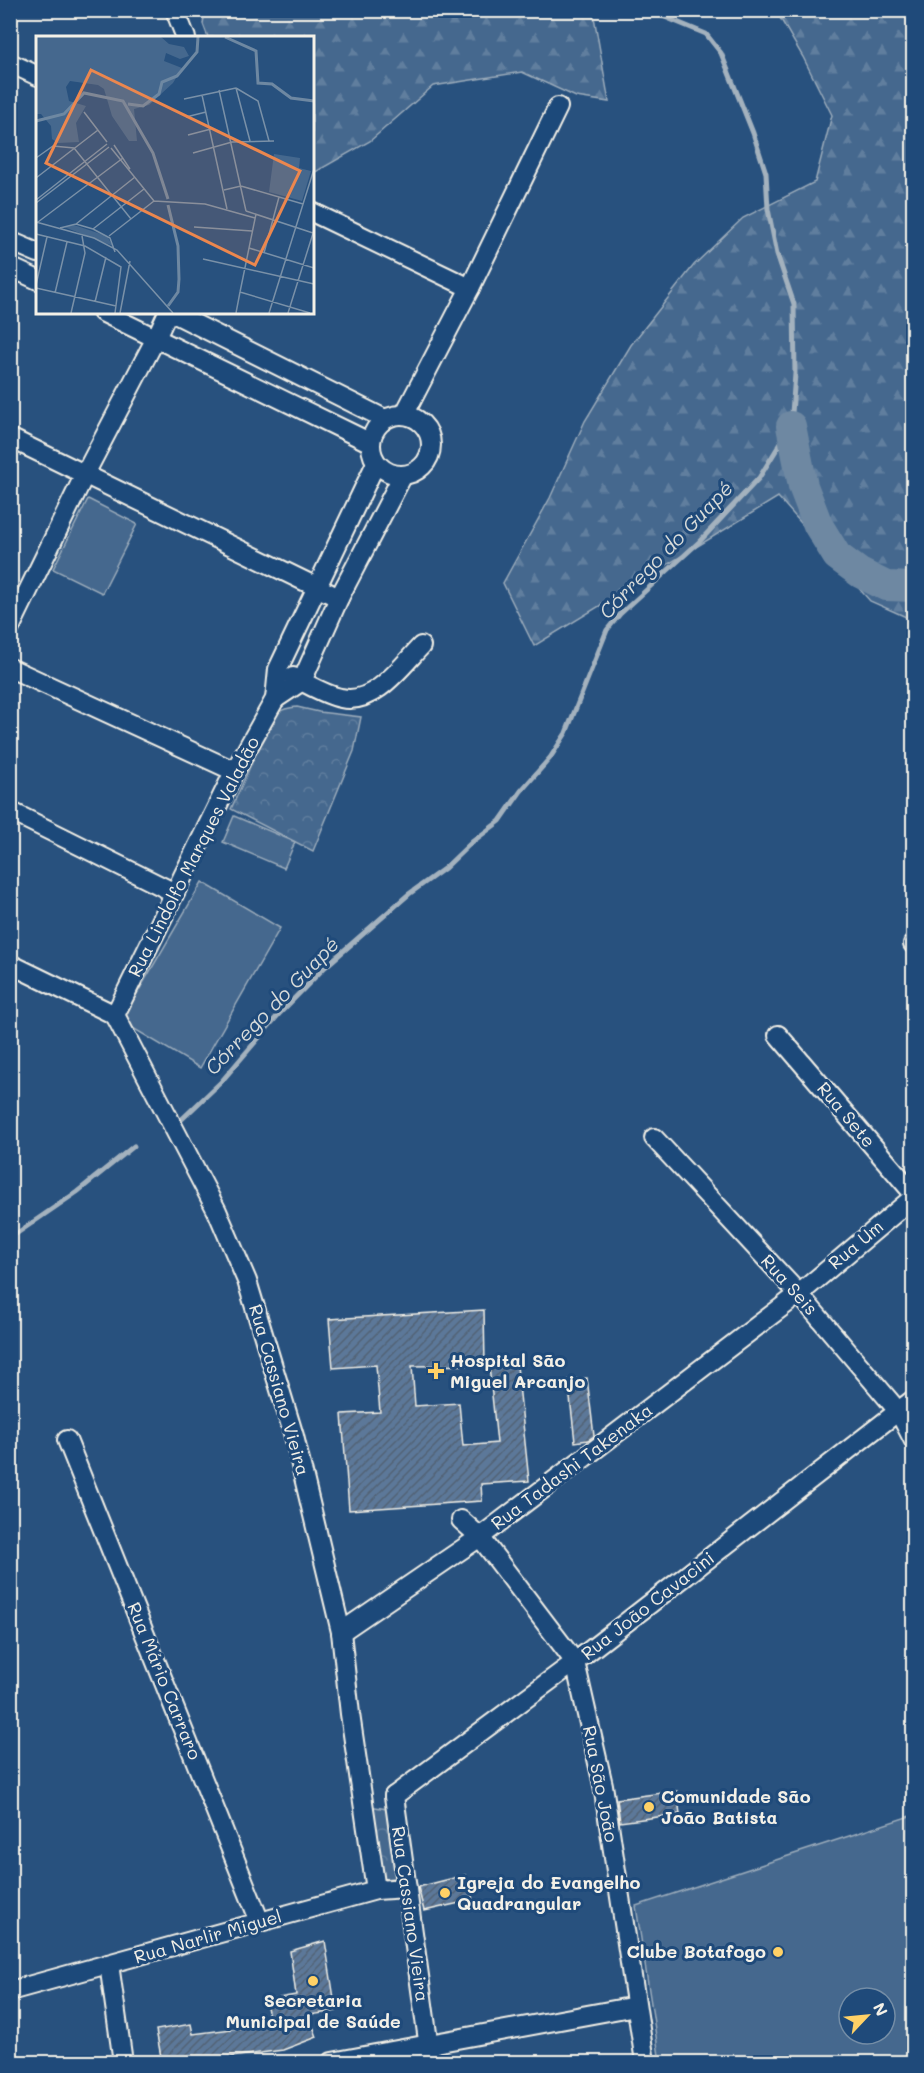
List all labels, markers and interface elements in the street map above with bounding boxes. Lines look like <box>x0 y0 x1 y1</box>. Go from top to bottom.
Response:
inset map <box>36 36 314 314</box>
water label: Córrego do Guapé <box>593 475 738 624</box>
street label: Rua Lindolfo Marques Valadão <box>122 732 265 981</box>
water label: Córrego do Guapé <box>199 931 344 1080</box>
street label: Rua Sete <box>812 1076 881 1152</box>
street label: Rua Um <box>823 1214 888 1274</box>
street label: Rua Seis <box>756 1249 823 1320</box>
street label: Rua Cassiano Vieira <box>244 1301 316 1478</box>
place label: Hospital São Miguel Arcanjo <box>450 1348 586 1393</box>
marker: Hospital São Miguel Arcanjo <box>427 1362 445 1380</box>
street label: Rua Tadashi Takenaka <box>486 1398 657 1535</box>
street label: Rua João Cavacini <box>576 1546 719 1665</box>
street label: Rua Mário Carraro <box>122 1598 208 1763</box>
street label: Rua São João <box>578 1723 624 1845</box>
place label: Comunidade São João Batista <box>661 1784 811 1829</box>
marker: Comunidade São João Batista <box>642 1800 656 1814</box>
street label: Rua Cassiano Vieira <box>387 1825 435 2003</box>
place label: Igreja do Evangelho Quadrangular <box>457 1870 641 1915</box>
marker: Igreja do Evangelho Quadrangular <box>438 1886 452 1900</box>
street label: Rua Narlir Miguel <box>131 1903 284 1969</box>
place label: Clube Botafogo <box>626 1939 766 1963</box>
marker: Clube Botafogo <box>771 1945 785 1959</box>
marker: Secretaria Municipal de Saúde <box>306 1974 320 1988</box>
north arrow <box>837 1986 897 2046</box>
place label: Secretaria Municipal de Saúde <box>225 1988 401 2033</box>
text: N <box>869 1999 893 2019</box>

